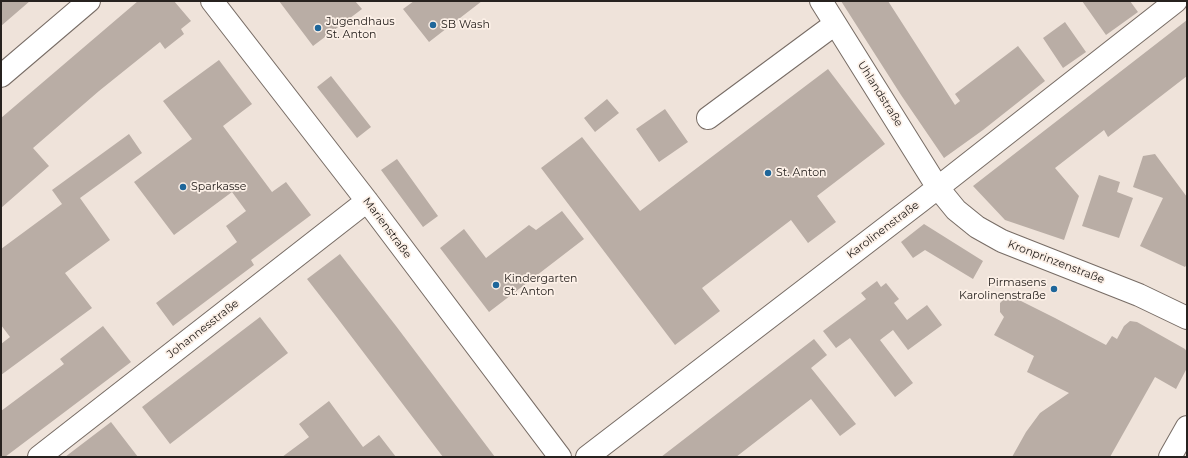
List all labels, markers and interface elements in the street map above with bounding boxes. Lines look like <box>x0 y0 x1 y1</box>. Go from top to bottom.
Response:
place label: Jugendhaus St. Anton <box>326 15 395 41</box>
place label: SB Wash <box>441 18 490 32</box>
marker: SB Wash <box>428 20 438 30</box>
marker: Jugendhaus St. Anton <box>313 23 323 33</box>
street label: Uhlandstraße <box>855 59 905 129</box>
place label: St. Anton <box>776 166 826 180</box>
marker: St. Anton <box>763 168 773 178</box>
place label: Sparkasse <box>191 180 246 194</box>
marker: Sparkasse <box>178 182 188 192</box>
street label: Marienstraße <box>360 195 414 261</box>
street label: Karolinenstraße <box>844 199 922 261</box>
street label: Kronprinzenstraße <box>1006 237 1106 287</box>
place label: Kindergarten St. Anton <box>504 272 578 298</box>
place label: Pirmasens Karolinenstraße <box>959 276 1046 302</box>
marker: Kindergarten St. Anton <box>491 280 501 290</box>
marker: Pirmasens Karolinenstraße <box>1049 284 1059 294</box>
street label: Johannesstraße <box>164 297 242 361</box>

